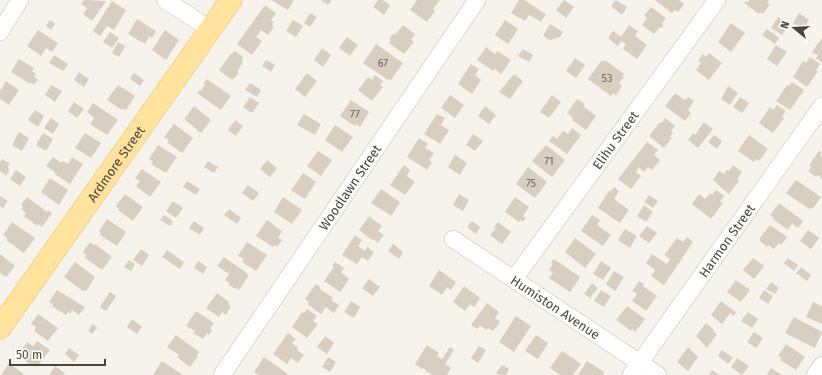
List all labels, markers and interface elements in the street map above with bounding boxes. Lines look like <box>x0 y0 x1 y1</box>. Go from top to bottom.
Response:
north arrow <box>774 8 814 48</box>
text: N <box>778 20 792 31</box>
house number: 67 <box>378 57 388 70</box>
house number: 53 <box>602 72 612 85</box>
house number: 77 <box>350 108 360 121</box>
street label: Elihu Street <box>589 108 642 172</box>
street label: Ardmore Street <box>84 123 148 204</box>
street label: Woodlawn Street <box>315 141 384 233</box>
house number: 71 <box>544 155 554 168</box>
house number: 75 <box>526 177 537 190</box>
street label: Harmon Street <box>695 201 758 280</box>
street label: Humiston Avenue <box>508 272 603 342</box>
scale bar <box>10 341 105 367</box>
text: 50 m <box>16 348 42 362</box>

